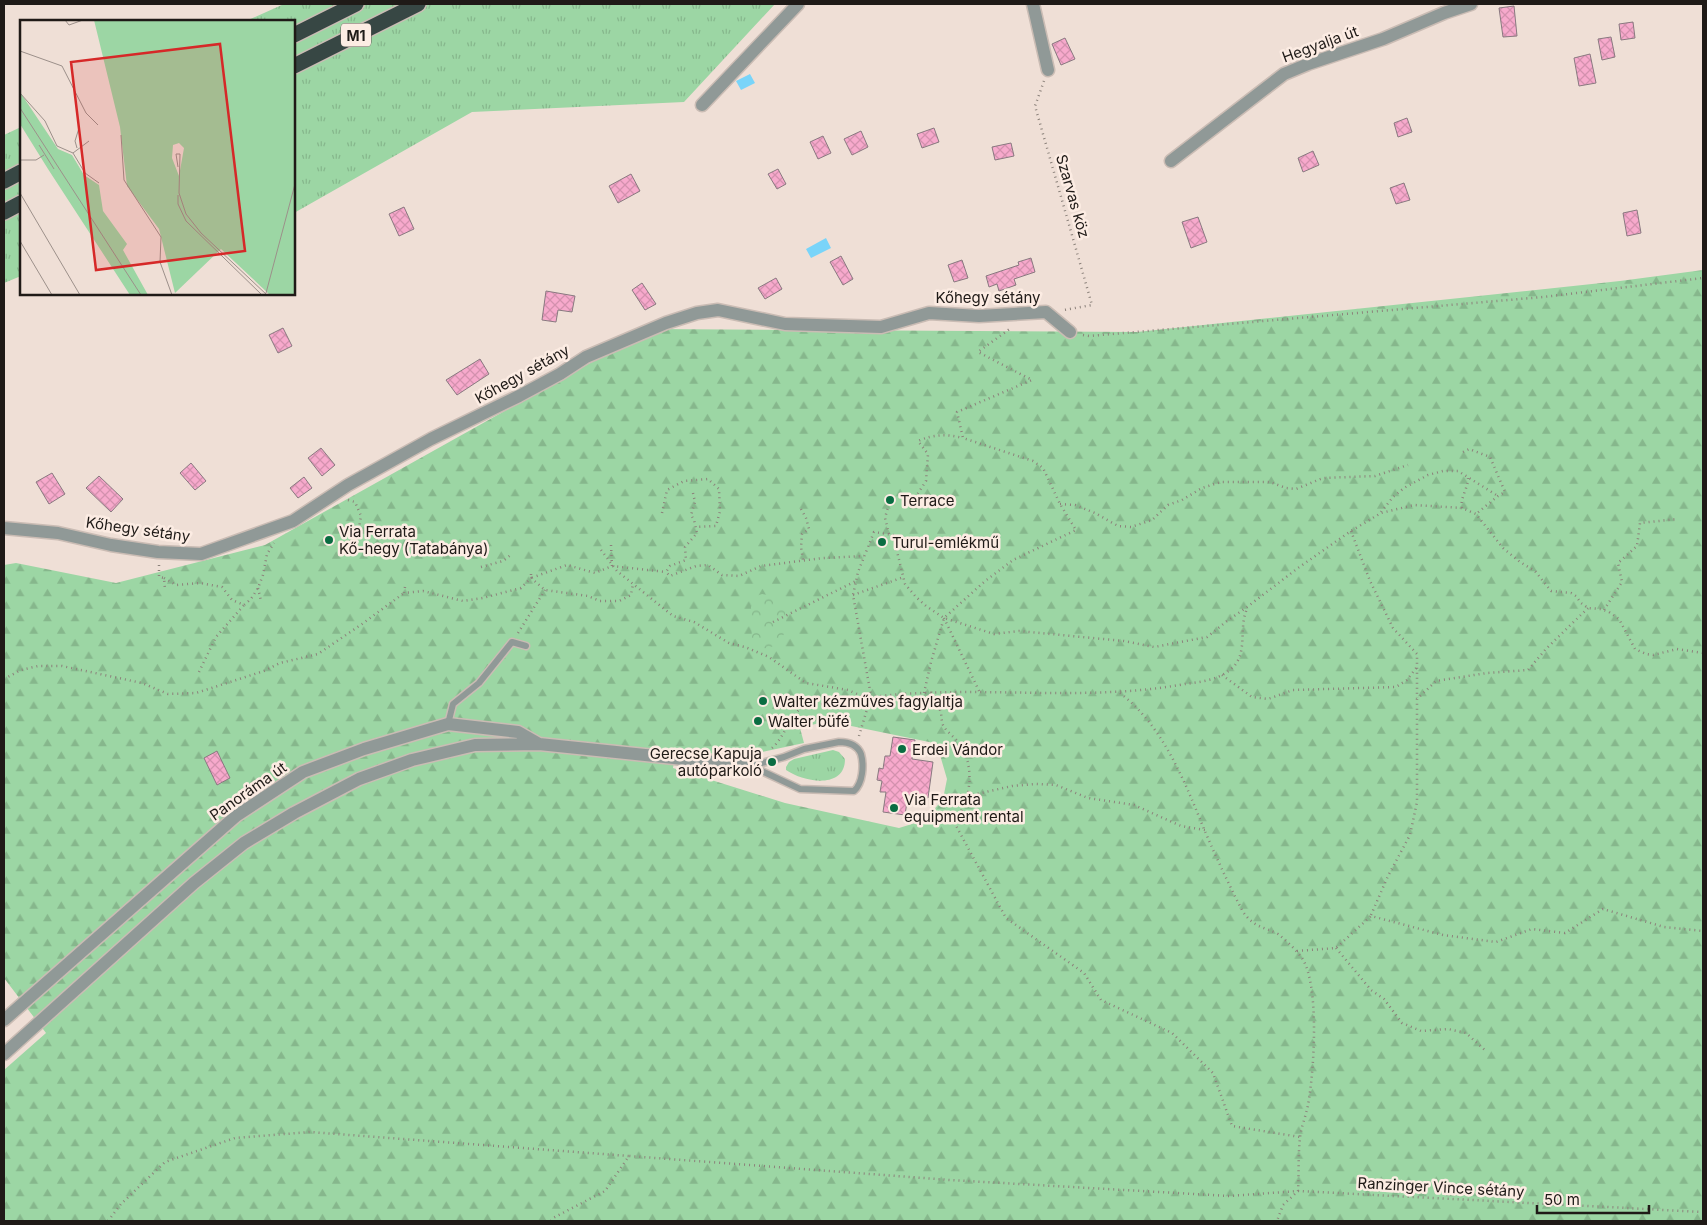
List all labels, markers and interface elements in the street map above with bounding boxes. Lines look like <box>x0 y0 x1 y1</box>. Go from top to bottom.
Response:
inset map <box>20 20 295 295</box>
street label: Hegyalja út <box>1279 21 1361 67</box>
road number: M1 <box>341 24 371 46</box>
street label: Szarvas köz <box>1052 152 1094 240</box>
street label: Kőhegy sétány <box>935 288 1041 307</box>
street label: Kőhegy sétány <box>471 340 573 408</box>
place label: Terrace <box>900 491 955 510</box>
marker: Terrace <box>884 494 896 506</box>
street label: Kőhegy sétány <box>85 512 192 546</box>
place label: Via Ferrata Kő-hegy (Tatabánya) <box>339 522 488 558</box>
place label: Turul-emlékmű <box>892 533 999 552</box>
marker: Via Ferrata Kő-hegy (Tatabánya) <box>323 534 335 546</box>
marker: Turul-emlékmű <box>876 536 888 548</box>
place label: Walter kézműves fagylaltja <box>773 692 963 711</box>
marker: Walter kézműves fagylaltja <box>757 695 769 707</box>
place label: Walter büfé <box>768 712 850 731</box>
marker: Walter büfé <box>752 715 764 727</box>
place label: Erdei Vándor <box>912 740 1003 759</box>
marker: Erdei Vándor <box>896 743 908 755</box>
place label: Gerecse Kapuja autóparkoló <box>650 744 762 780</box>
marker: Gerecse Kapuja autóparkoló <box>766 756 778 768</box>
street label: Panoráma út <box>206 758 290 824</box>
place label: Via Ferrata equipment rental <box>904 790 1024 826</box>
marker: Via Ferrata equipment rental <box>888 802 900 814</box>
street label: Ranzinger Vince sétány <box>1357 1173 1525 1201</box>
scale bar <box>1537 1182 1650 1214</box>
text: 50 m <box>1544 1190 1580 1209</box>

